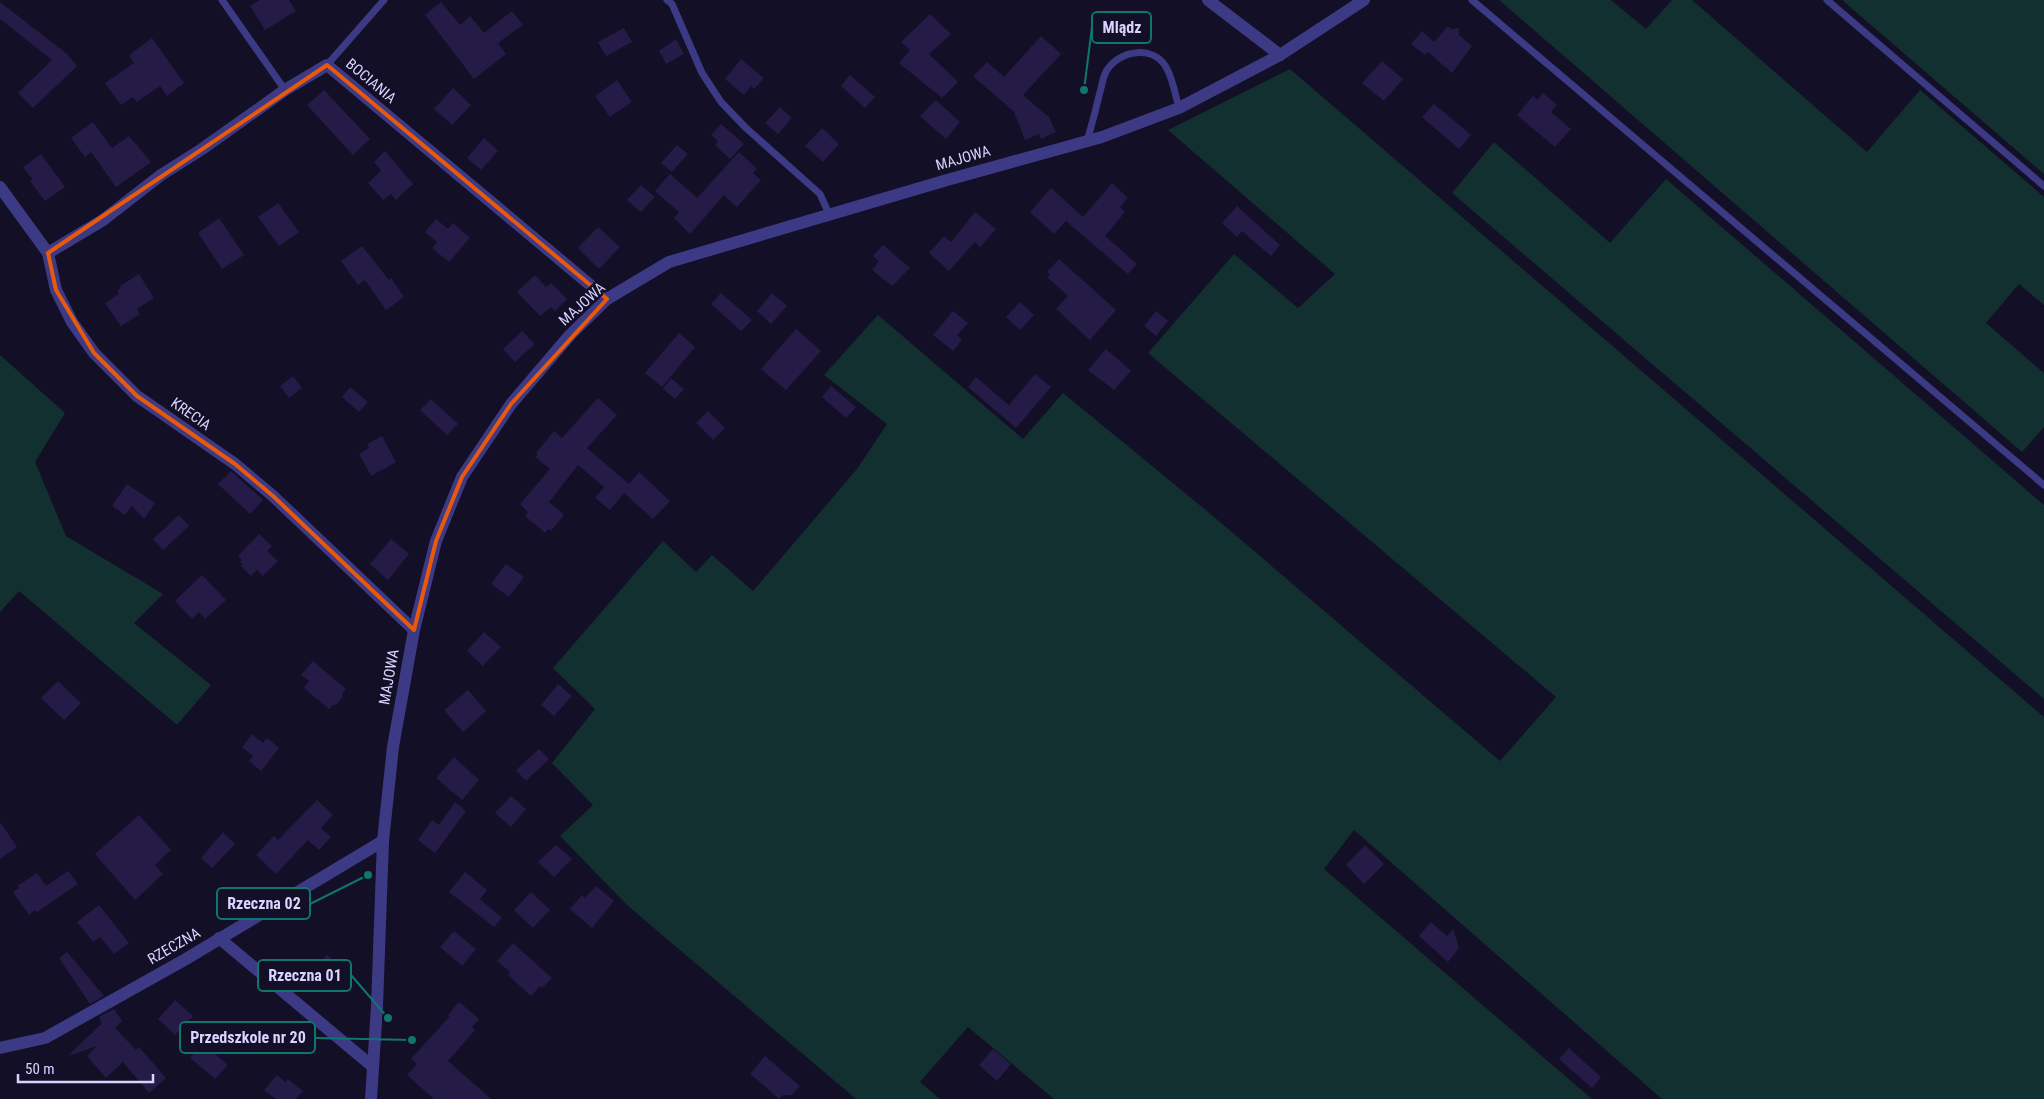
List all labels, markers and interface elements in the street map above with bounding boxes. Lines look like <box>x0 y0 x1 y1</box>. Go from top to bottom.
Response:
callout: Mlądz <box>1092 12 1151 43</box>
text: Mlądz <box>1103 18 1141 37</box>
street label: BOCIANIA <box>342 55 400 107</box>
street label: MAJOWA <box>934 142 993 174</box>
street label: MAJOWA <box>555 278 609 329</box>
street label: KRECIA <box>168 394 215 434</box>
street label: MAJOWA <box>375 647 403 706</box>
callout: Rzeczna 02 <box>217 888 310 919</box>
text: Rzeczna 02 <box>227 894 301 913</box>
street label: RZECZNA <box>145 924 204 968</box>
callout: Rzeczna 01 <box>258 960 351 991</box>
text: Rzeczna 01 <box>268 966 342 985</box>
callout: Przedszkole nr 20 <box>180 1022 315 1053</box>
text: Przedszkole nr 20 <box>190 1028 306 1047</box>
scale bar <box>18 1052 152 1084</box>
text: 50 m <box>25 1060 55 1078</box>

